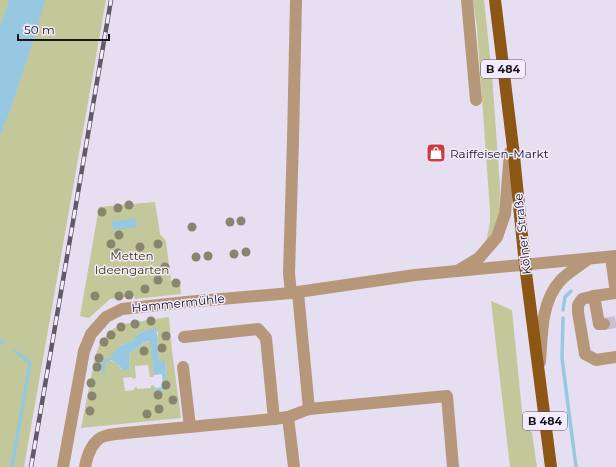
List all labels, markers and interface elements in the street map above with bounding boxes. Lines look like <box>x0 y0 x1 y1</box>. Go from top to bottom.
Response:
scale bar <box>18 16 109 42</box>
text: 50 m <box>24 22 55 37</box>
road number: B 484 <box>481 60 525 78</box>
shop icon: Raiffeisen-Markt <box>425 142 447 164</box>
place label: Raiffeisen-Markt <box>450 146 549 161</box>
street label: Kölner Straße <box>510 193 534 275</box>
park label: Metten Ideengarten <box>95 248 169 277</box>
street label: Hammermühle <box>131 291 225 315</box>
road number: B 484 <box>523 412 567 430</box>

